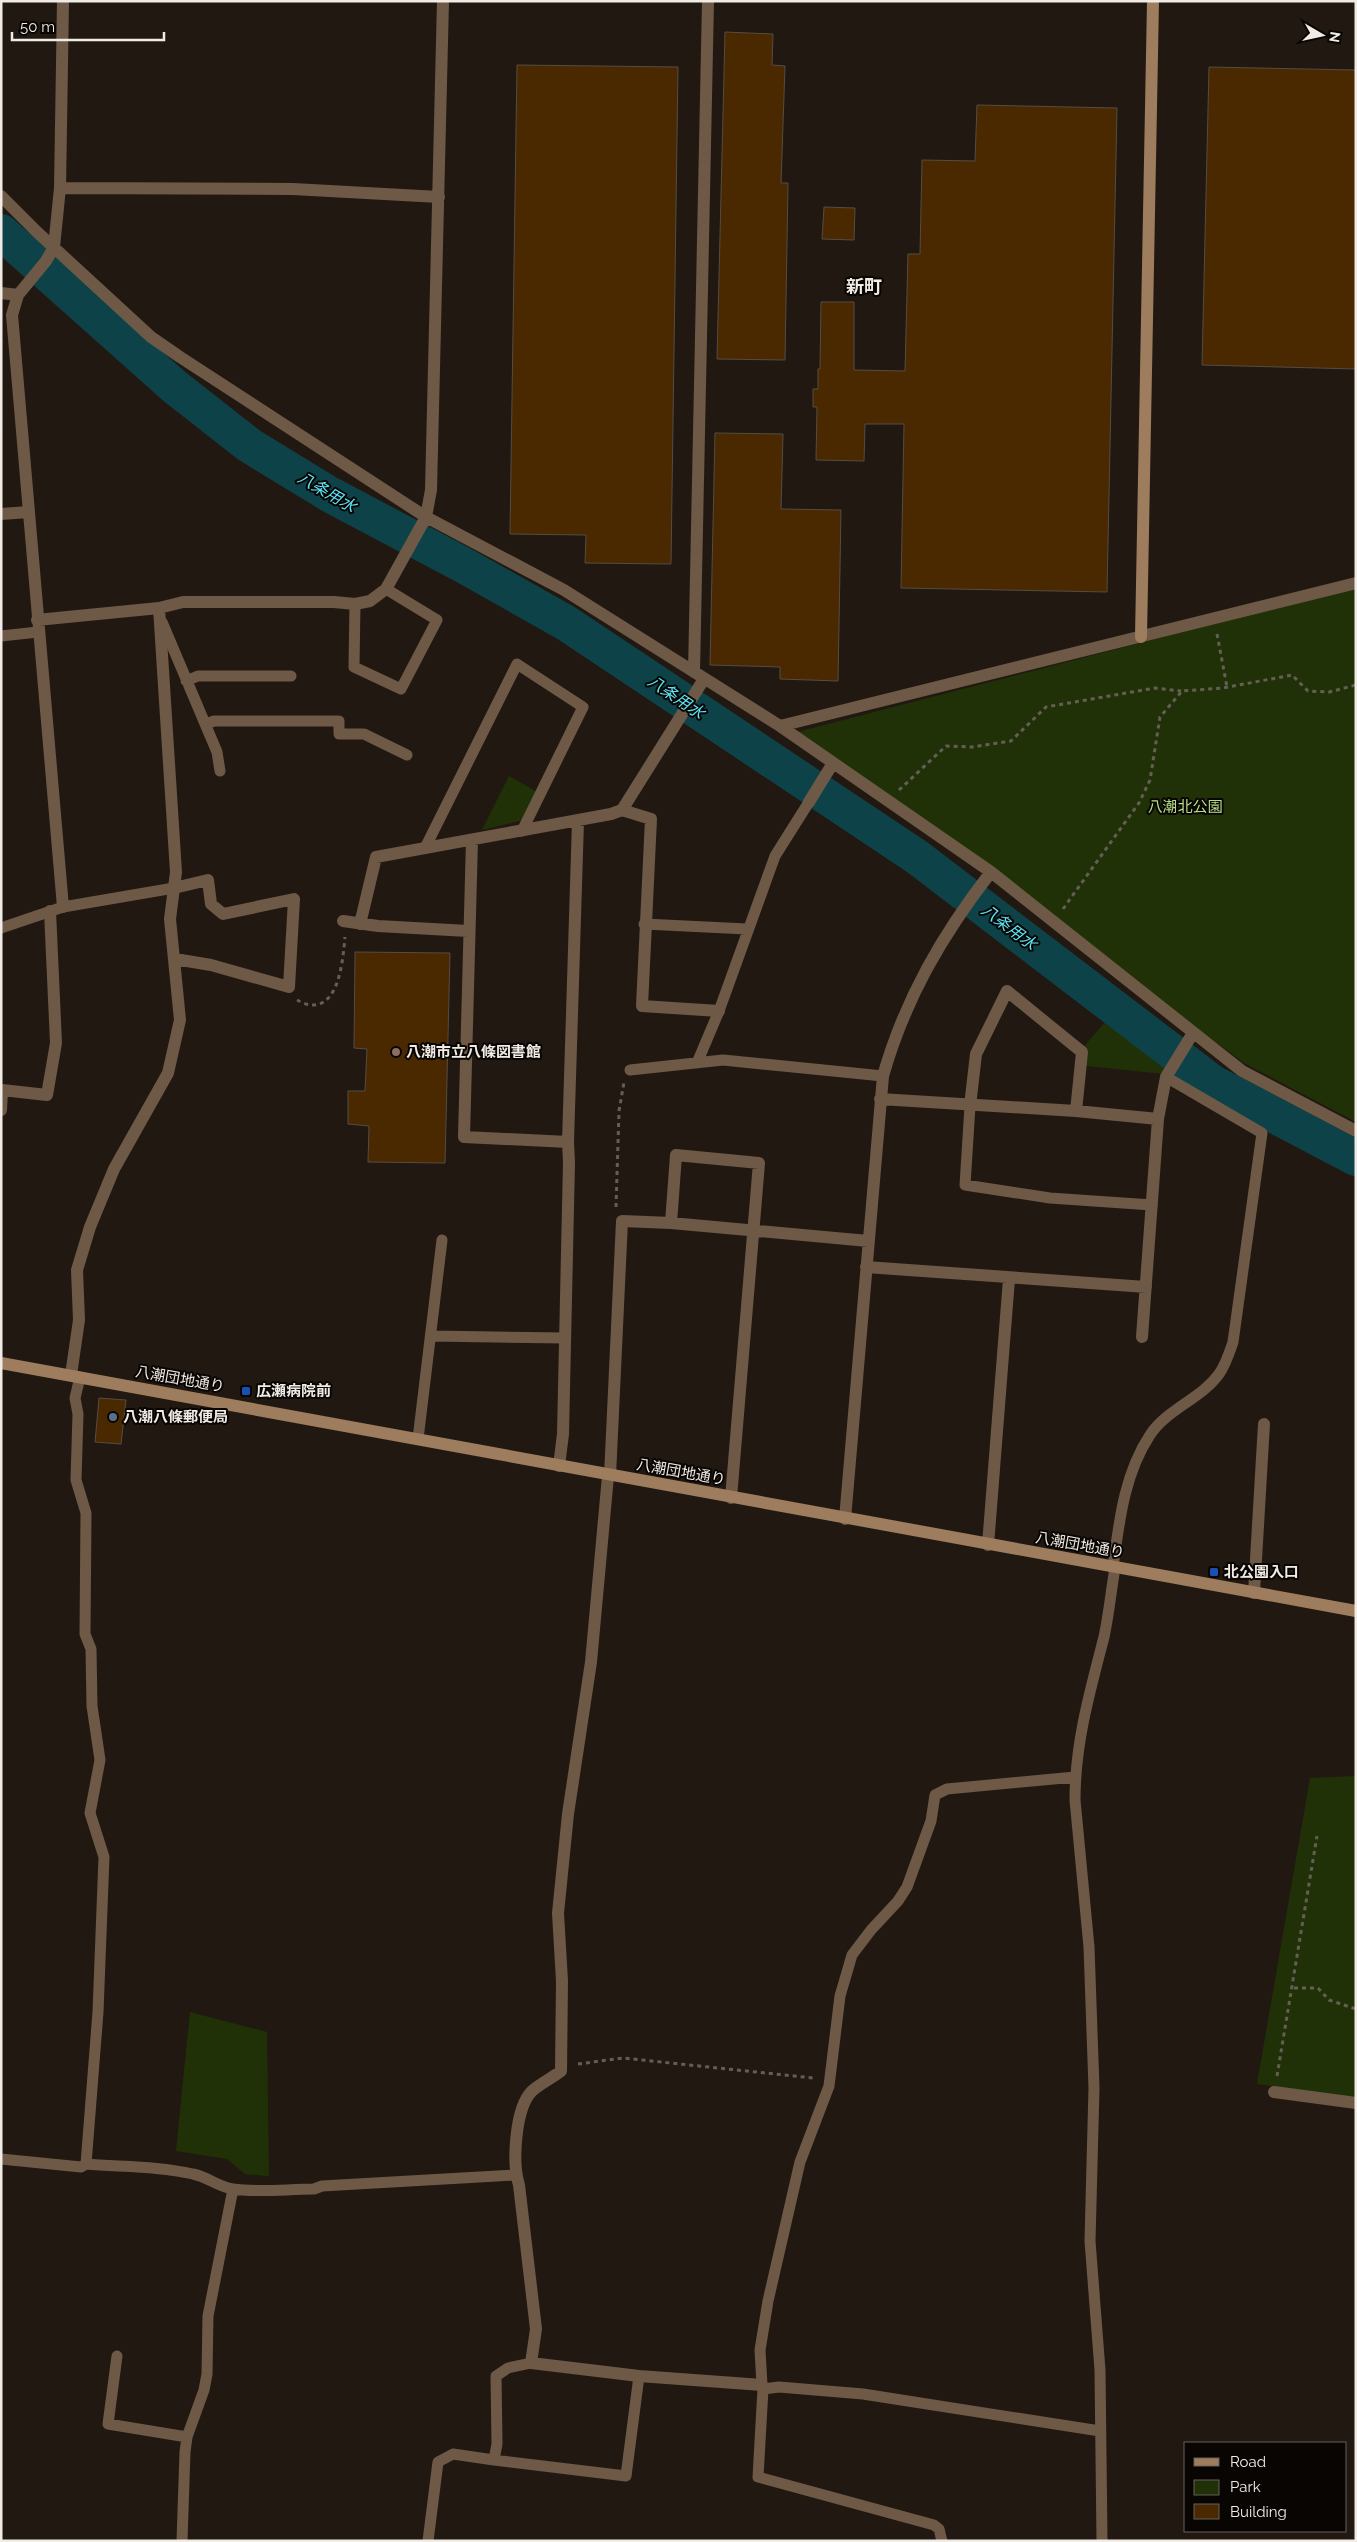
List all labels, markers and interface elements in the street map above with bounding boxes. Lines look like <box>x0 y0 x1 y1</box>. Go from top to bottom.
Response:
scale bar <box>12 10 165 42</box>
north arrow <box>1297 10 1347 60</box>
text: 50 m <box>20 18 55 36</box>
text: N <box>1326 31 1344 44</box>
district label: 新町 <box>846 276 882 297</box>
water label: 八条用水 <box>295 468 361 517</box>
water label: 八条用水 <box>644 671 709 724</box>
park label: 八潮北公園 <box>1147 798 1223 816</box>
water label: 八条用水 <box>978 900 1042 955</box>
place label: 八潮市立八條図書館 <box>406 1043 541 1061</box>
marker: 八潮市立八條図書館 <box>390 1046 402 1058</box>
street label: 八潮団地通り <box>134 1362 226 1396</box>
place label: 広瀬病院前 <box>256 1382 331 1400</box>
marker: 広瀬病院前 <box>240 1385 252 1397</box>
place label: 八潮八條郵便局 <box>123 1408 228 1426</box>
marker: 八潮八條郵便局 <box>107 1411 119 1423</box>
street label: 八潮団地通り <box>635 1455 727 1489</box>
street label: 八潮団地通り <box>1034 1528 1126 1562</box>
place label: 北公園入口 <box>1224 1563 1299 1581</box>
marker: 北公園入口 <box>1208 1566 1220 1578</box>
legend <box>1184 2442 1347 2532</box>
text: Road <box>1230 2453 1266 2471</box>
text: Park <box>1230 2478 1261 2496</box>
text: Building <box>1230 2503 1287 2521</box>

